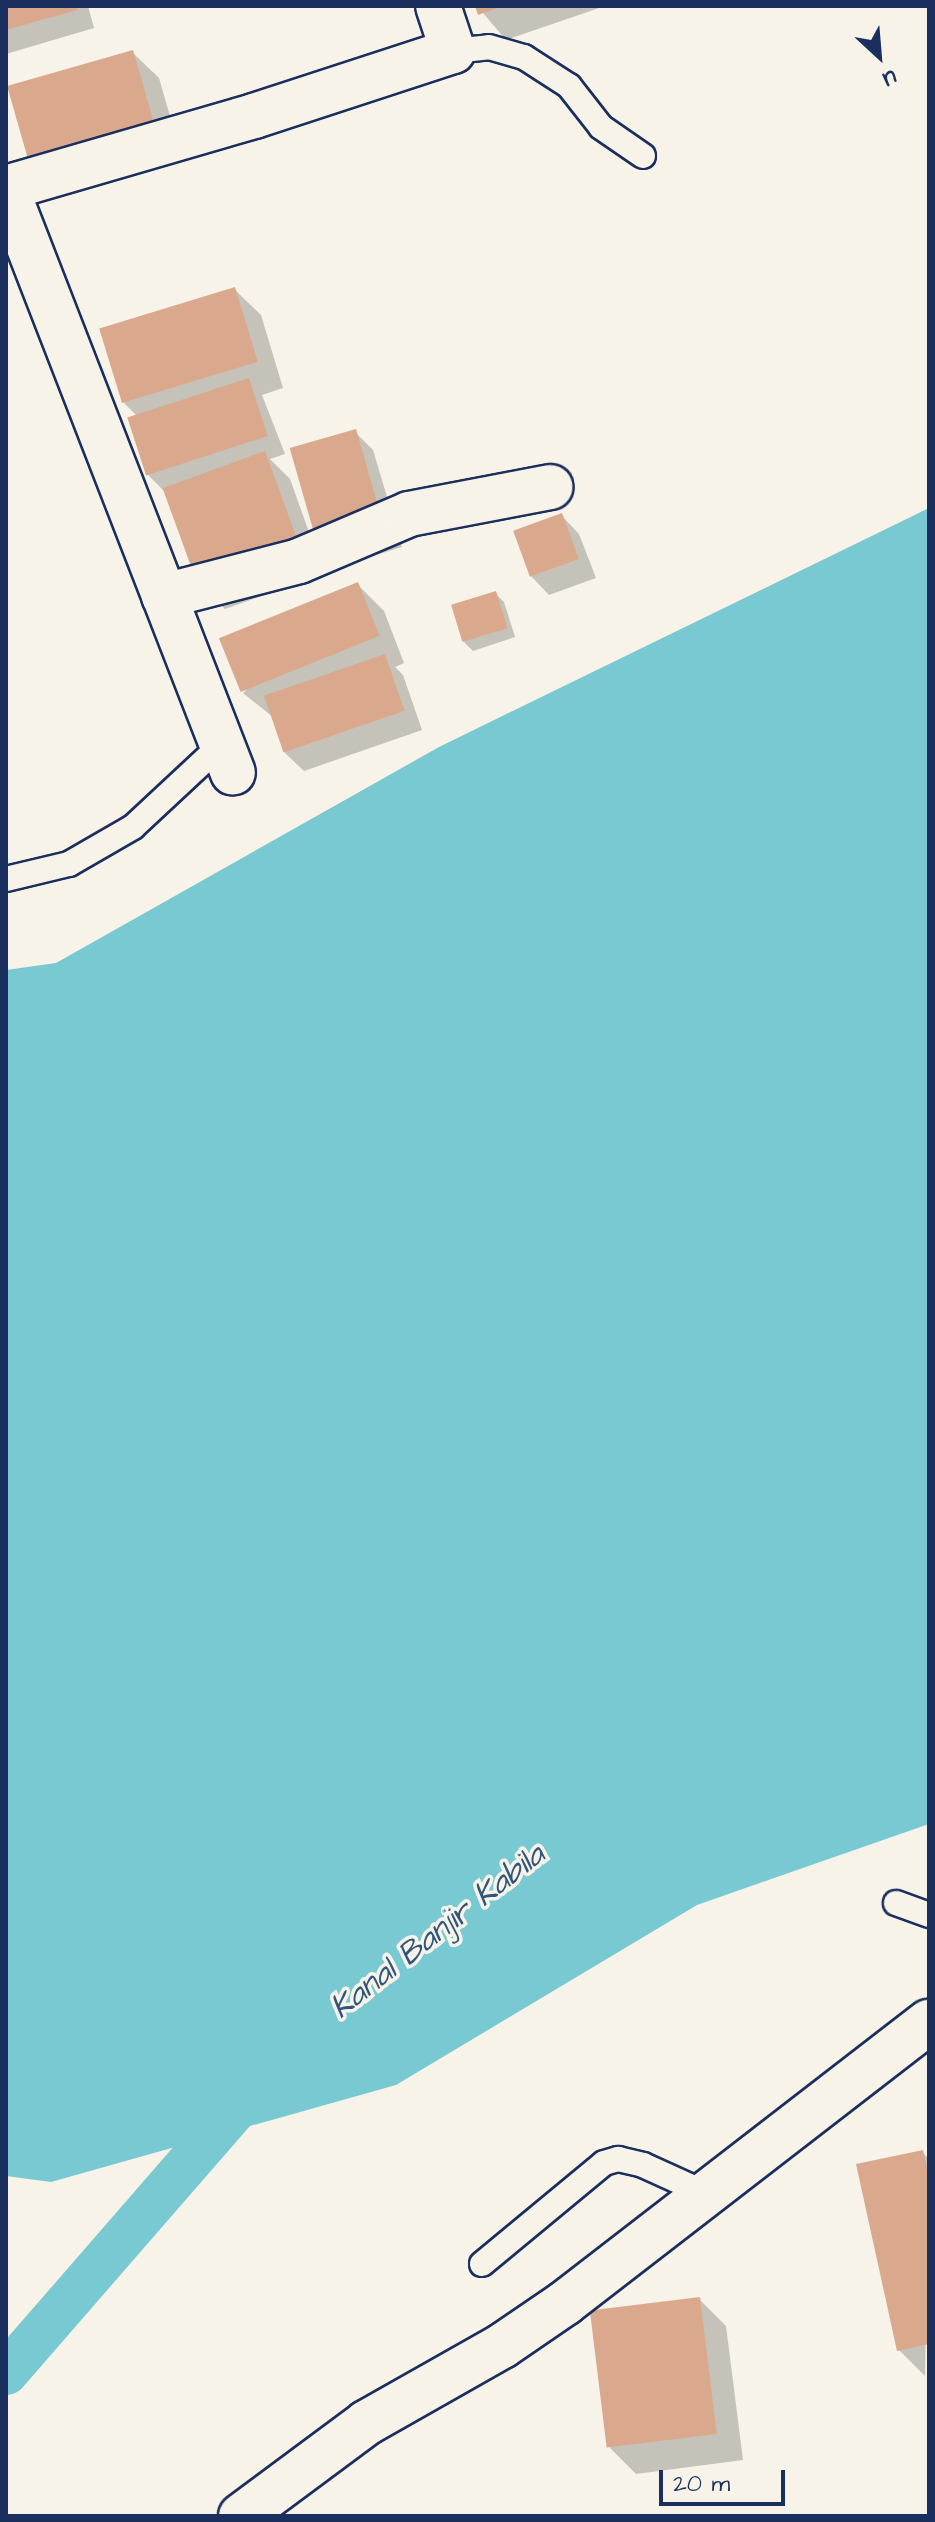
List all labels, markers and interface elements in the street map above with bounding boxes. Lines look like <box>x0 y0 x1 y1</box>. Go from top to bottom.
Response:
north arrow <box>839 16 919 96</box>
text: U <box>877 61 902 95</box>
water label: Kanal Banjir Kabila <box>323 1836 553 2028</box>
scale bar <box>663 2454 789 2504</box>
text: 20 m <box>673 2467 730 2501</box>

